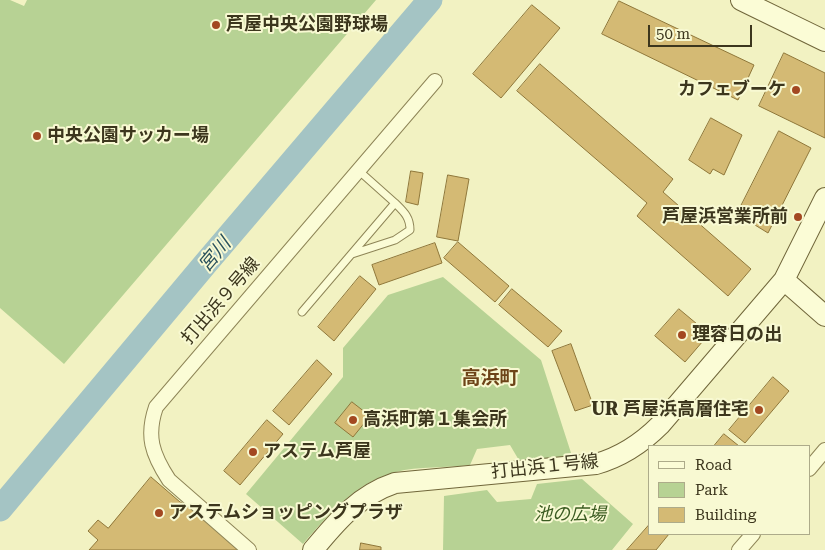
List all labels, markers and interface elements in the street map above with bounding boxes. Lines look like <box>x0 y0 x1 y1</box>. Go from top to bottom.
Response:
place label: 芦屋中央公園野球場 <box>226 14 388 36</box>
scale bar <box>650 15 754 47</box>
marker: 芦屋中央公園野球場 <box>210 19 222 31</box>
text: 50 m <box>656 25 690 43</box>
place label: カフェブーケ <box>678 79 786 101</box>
marker: カフェブーケ <box>790 84 802 96</box>
place label: 中央公園サッカー場 <box>47 125 209 147</box>
marker: 中央公園サッカー場 <box>31 130 43 142</box>
place label: 芦屋浜営業所前 <box>662 206 788 228</box>
marker: 芦屋浜営業所前 <box>792 211 804 223</box>
water label: 宮川 <box>194 233 236 277</box>
street label: 打出浜９号線 <box>177 253 265 349</box>
place label: 理容日の出 <box>692 324 782 346</box>
marker: 理容日の出 <box>676 329 688 341</box>
district label: 高浜町 <box>462 367 518 389</box>
place label: UR 芦屋浜高層住宅 <box>591 399 749 421</box>
marker: UR 芦屋浜高層住宅 <box>753 404 765 416</box>
place label: 高浜町第１集会所 <box>363 409 507 431</box>
marker: 高浜町第１集会所 <box>347 414 359 426</box>
place label: アステム芦屋 <box>263 441 371 463</box>
legend <box>648 445 810 535</box>
marker: アステム芦屋 <box>247 446 259 458</box>
street label: 打出浜１号線 <box>490 451 600 483</box>
text: Road <box>695 456 732 474</box>
text: Park <box>695 481 728 499</box>
place label: アステムショッピングプラザ <box>169 502 403 524</box>
park label: 池の広場 <box>534 504 606 526</box>
text: Building <box>695 506 756 524</box>
marker: アステムショッピングプラザ <box>153 507 165 519</box>

